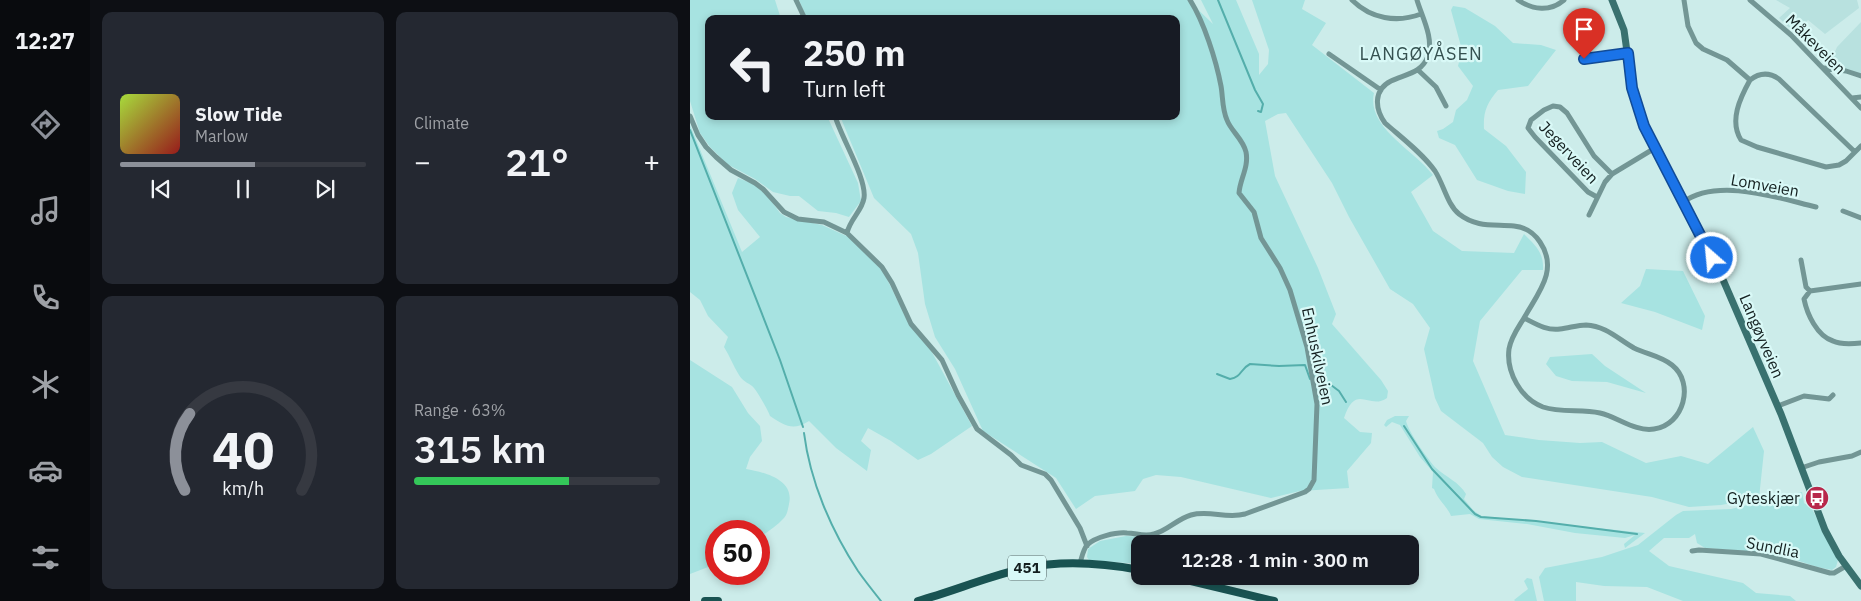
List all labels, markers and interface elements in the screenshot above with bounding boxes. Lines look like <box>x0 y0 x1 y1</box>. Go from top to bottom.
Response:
pin <box>1563 8 1605 59</box>
street label: Måkeveien <box>1782 10 1850 78</box>
icon: arrive <box>1570 15 1598 43</box>
text: 12:27 <box>15 26 75 55</box>
text: 250 m <box>803 30 906 76</box>
icon: left <box>720 35 785 100</box>
district label: LANGØYÅSEN <box>1359 41 1483 65</box>
text: Turn left <box>803 74 886 103</box>
text: Slow Tide <box>195 102 282 126</box>
icon: directions <box>28 107 63 142</box>
text: Climate <box>414 113 469 133</box>
street label: Jegerveien <box>1535 116 1603 188</box>
text: Marlow <box>195 126 248 146</box>
text: 21° <box>505 137 569 186</box>
text: − <box>414 143 431 180</box>
text: + <box>643 143 660 180</box>
street label: Lomveien <box>1729 169 1801 201</box>
icon: previous <box>147 175 175 203</box>
icon: pause <box>229 175 257 203</box>
icon: next <box>311 175 339 203</box>
icon: music <box>28 193 63 228</box>
position arrow <box>1685 231 1737 283</box>
icon: phone <box>28 280 63 315</box>
street label: Langøyveien <box>1735 291 1789 381</box>
street label: Enhuskilveien <box>1298 305 1338 407</box>
icon: climate <box>28 367 63 402</box>
text: Range · 63% <box>414 400 506 420</box>
text: 40 <box>212 416 274 483</box>
text: 315 km <box>414 424 546 473</box>
icon: car <box>28 453 63 488</box>
text: km/h <box>222 477 264 500</box>
bus stop icon: Gyteskjær <box>1804 485 1830 511</box>
place label: Gyteskjær <box>1727 488 1800 508</box>
speed limit sign: 50 <box>705 520 770 585</box>
street label: Sundlia <box>1745 532 1802 562</box>
icon: filters <box>28 540 63 575</box>
text: 12:28 · 1 min · 300 m <box>1181 548 1369 572</box>
road number: 451 <box>1008 556 1046 580</box>

